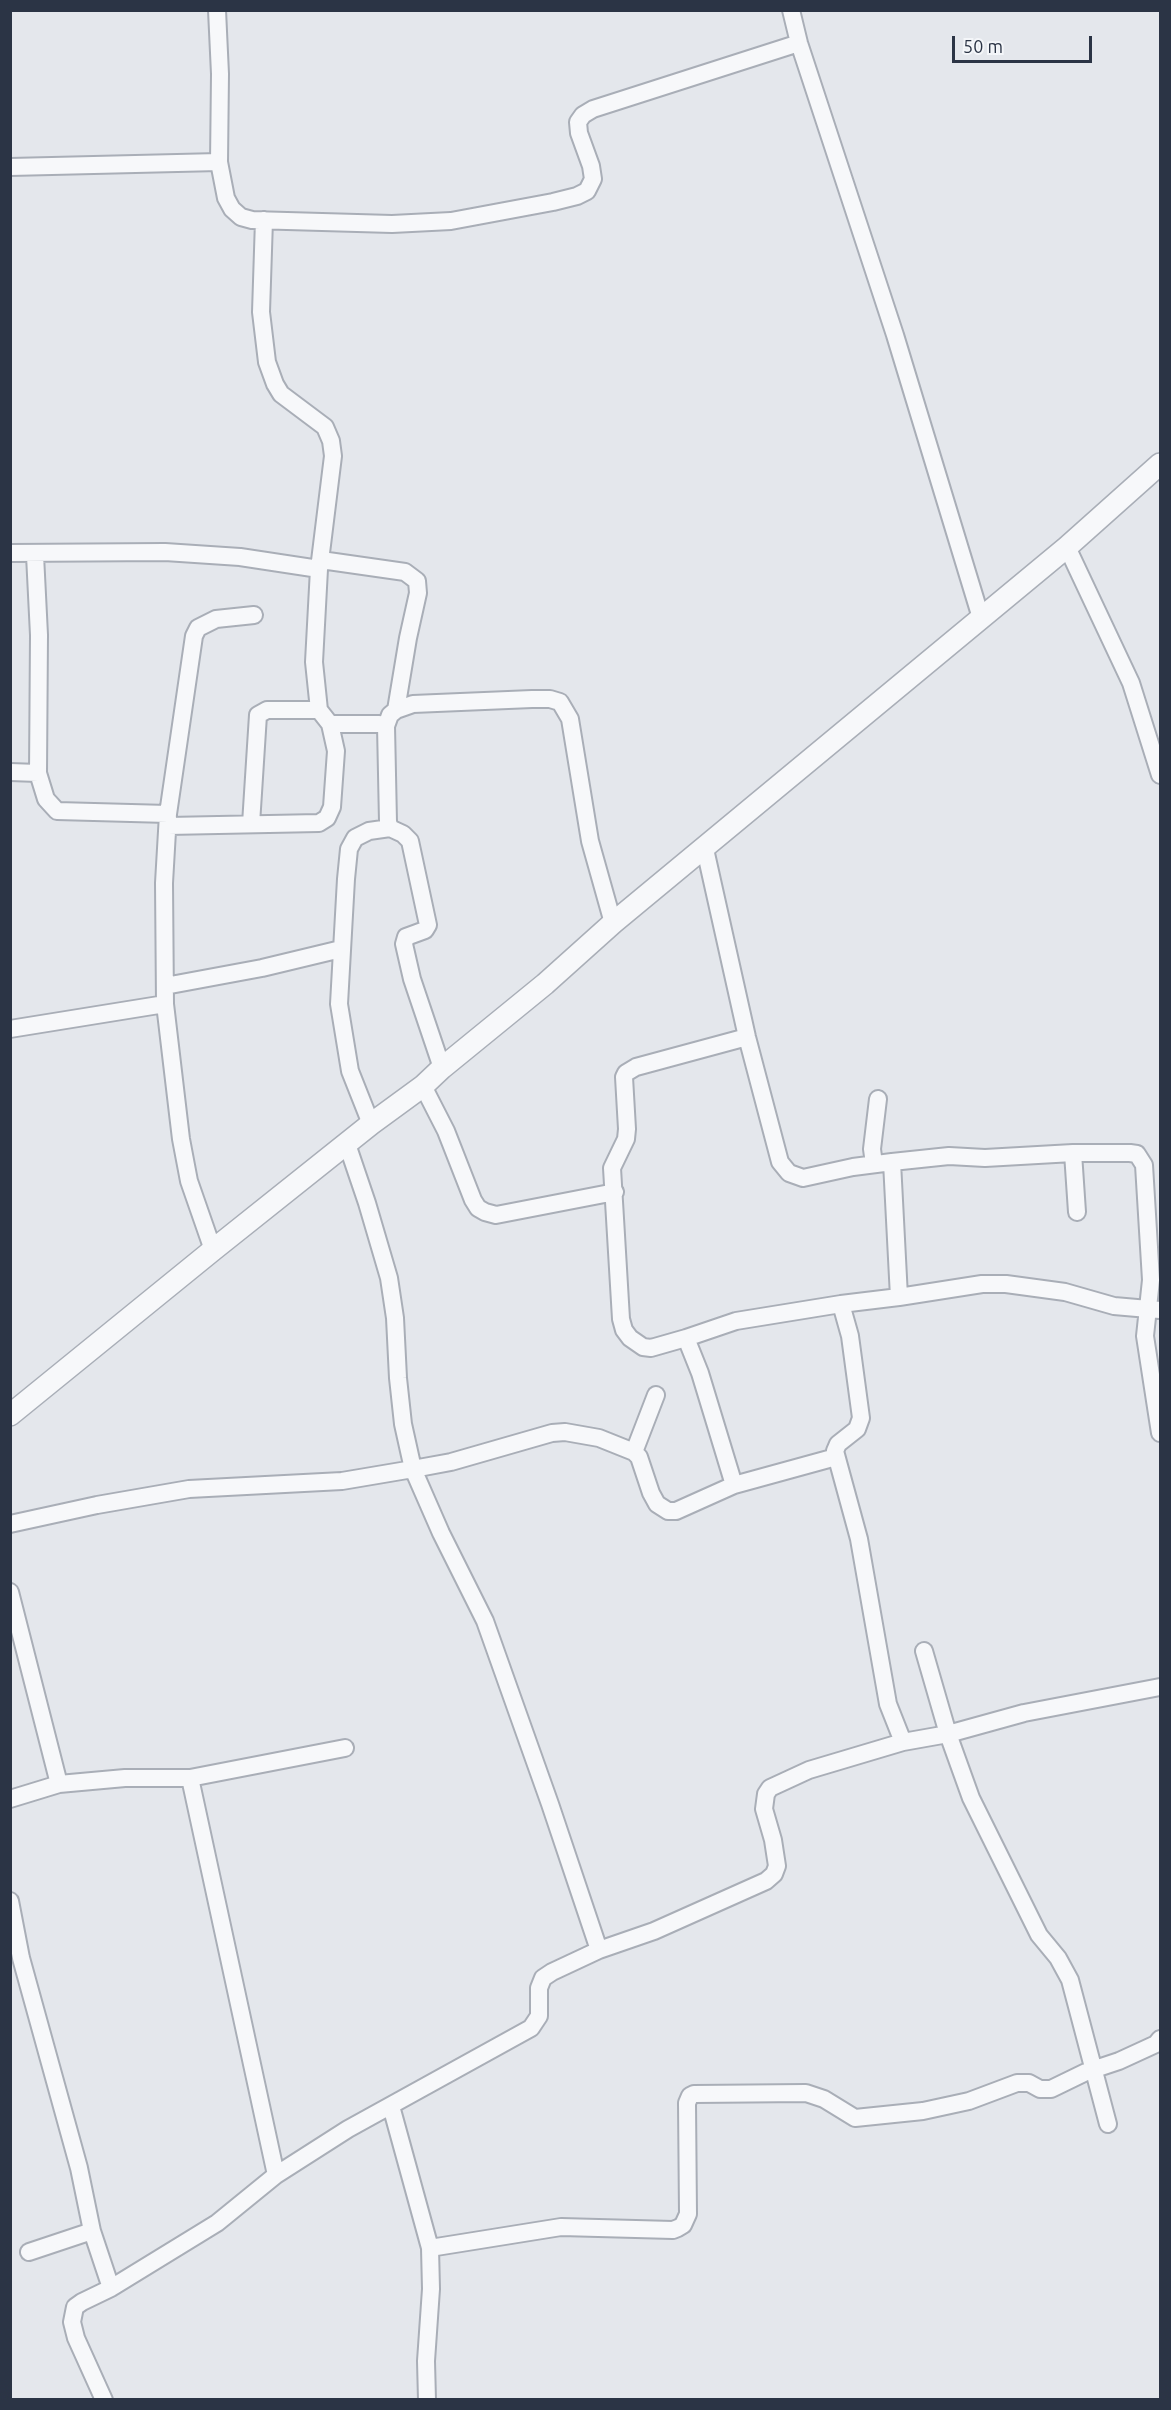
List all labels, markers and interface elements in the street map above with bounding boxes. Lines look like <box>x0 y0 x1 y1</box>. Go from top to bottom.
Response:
scale bar <box>955 24 1094 62</box>
text: 50 m <box>963 36 1003 56</box>

